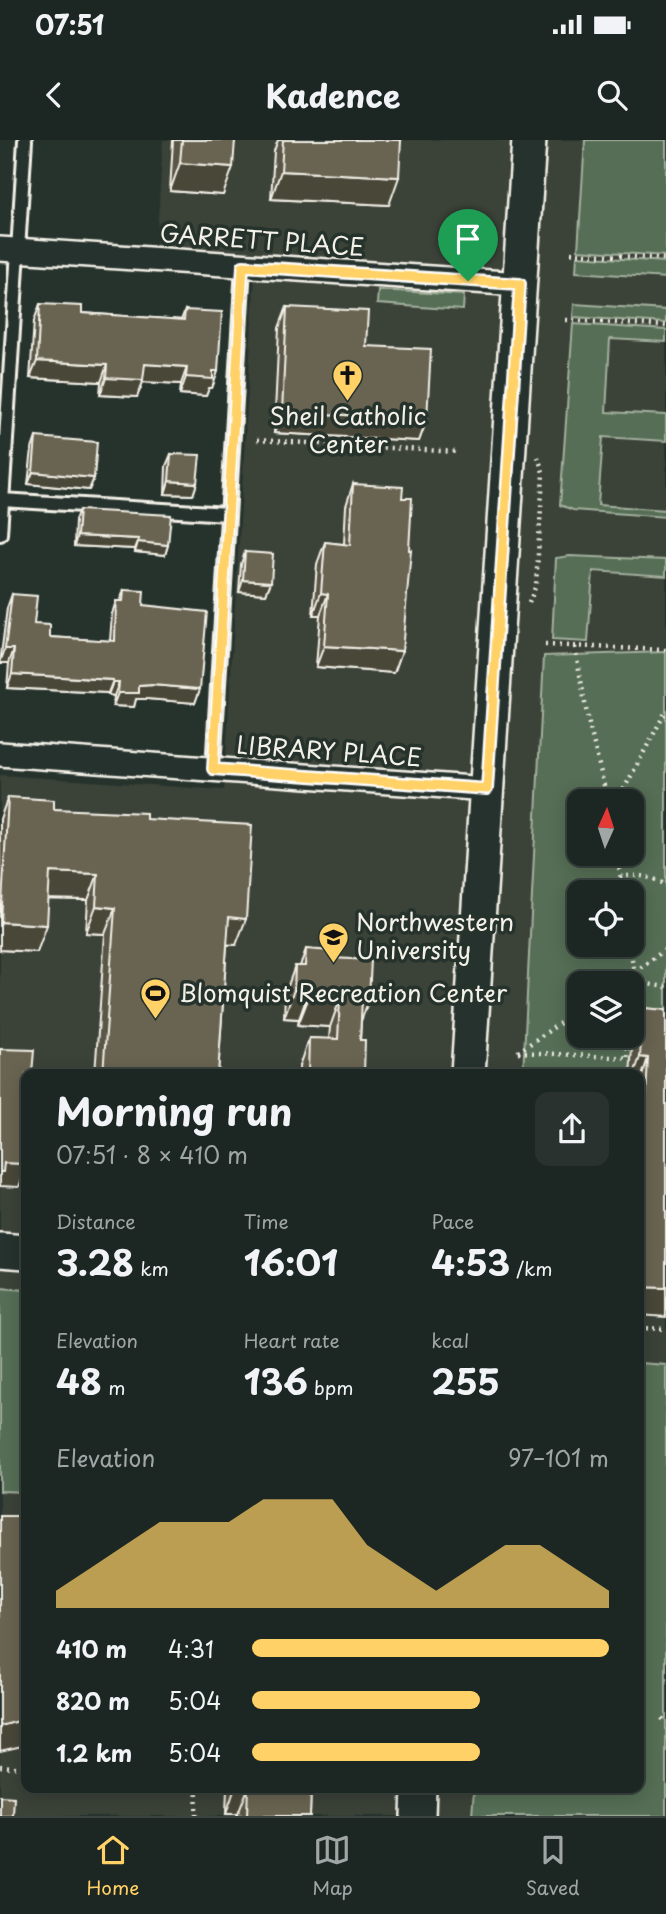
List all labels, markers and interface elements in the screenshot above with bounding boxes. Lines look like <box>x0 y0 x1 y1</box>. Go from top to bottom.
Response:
text: 07:51 <box>35 5 104 44</box>
text: Kadence <box>265 71 401 119</box>
icon: back <box>35 76 73 114</box>
icon: search <box>593 76 631 114</box>
pin <box>438 209 498 281</box>
street label: GARRETT PLACE <box>159 214 366 264</box>
icon: arrive <box>449 220 487 258</box>
church icon: Sheil Catholic Center <box>331 358 365 402</box>
place label: Sheil Catholic Center <box>270 397 426 461</box>
street label: LIBRARY PLACE <box>235 726 423 774</box>
north arrow <box>567 789 644 866</box>
map controls <box>567 789 644 1048</box>
button: locate <box>567 880 644 957</box>
place label: Northwestern University <box>356 903 514 967</box>
school or university icon: Northwestern University <box>316 920 350 964</box>
button: layers <box>567 971 644 1048</box>
place label: Blomquist Recreation Center <box>179 974 508 1010</box>
sports icon: Blomquist Recreation Center <box>139 977 173 1021</box>
text: Morning run <box>56 1082 292 1139</box>
button: share <box>535 1092 609 1166</box>
text: 07:51 · 8 × 410 m <box>56 1137 248 1172</box>
text: Distance <box>56 1207 136 1235</box>
text: Time <box>244 1207 289 1235</box>
text: Pace <box>431 1207 474 1235</box>
text: 3.28 <box>56 1235 134 1288</box>
text: 16:01 <box>244 1235 338 1288</box>
text: 4:53 <box>431 1235 510 1288</box>
text: km <box>134 1254 169 1282</box>
text: /km <box>510 1254 553 1282</box>
text: Elevation <box>56 1326 138 1354</box>
text: Heart rate <box>244 1326 340 1354</box>
text: kcal <box>431 1326 469 1354</box>
text: 48 <box>56 1354 102 1407</box>
text: 136 <box>244 1354 308 1407</box>
text: 255 <box>431 1354 500 1407</box>
text: m <box>102 1373 125 1401</box>
text: bpm <box>308 1373 353 1401</box>
text: Elevation <box>56 1440 155 1475</box>
text: 97–101 m <box>508 1440 609 1475</box>
text: 410 m <box>56 1631 127 1666</box>
text: 4:31 <box>168 1631 214 1666</box>
text: 820 m <box>56 1683 130 1718</box>
text: 5:04 <box>168 1683 221 1718</box>
text: 1.2 km <box>56 1735 132 1770</box>
text: 5:04 <box>168 1735 221 1770</box>
tab: Home <box>86 1831 139 1901</box>
tab: Map <box>312 1831 353 1901</box>
tab: Saved <box>526 1831 580 1901</box>

